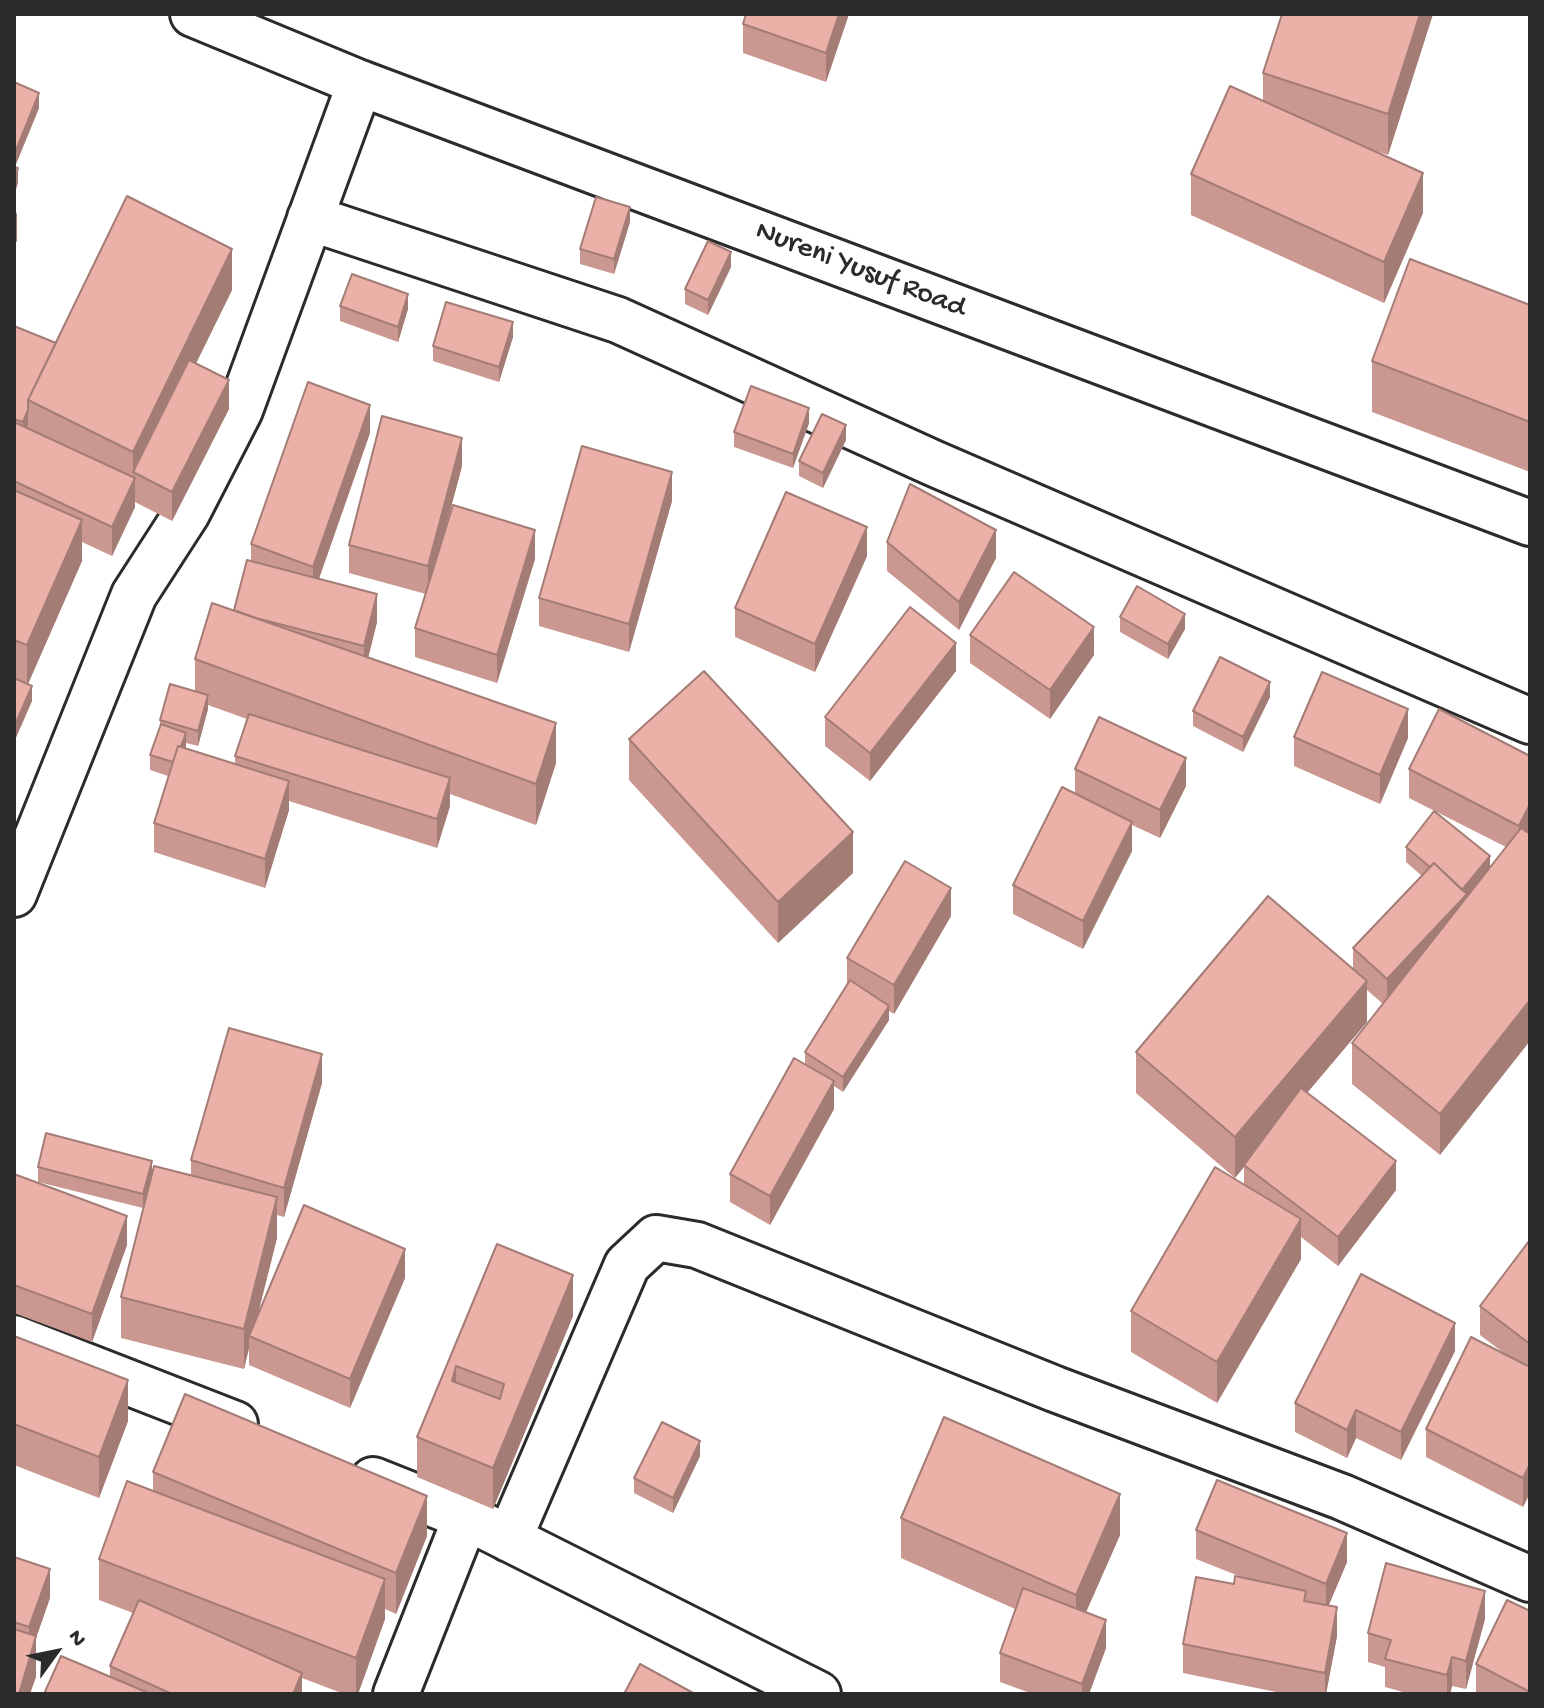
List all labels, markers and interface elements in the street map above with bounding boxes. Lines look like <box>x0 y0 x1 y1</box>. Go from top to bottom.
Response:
street label: Nureni Yusuf Road <box>750 214 970 328</box>
north arrow <box>16 1612 96 1692</box>
text: N <box>61 1626 91 1652</box>

